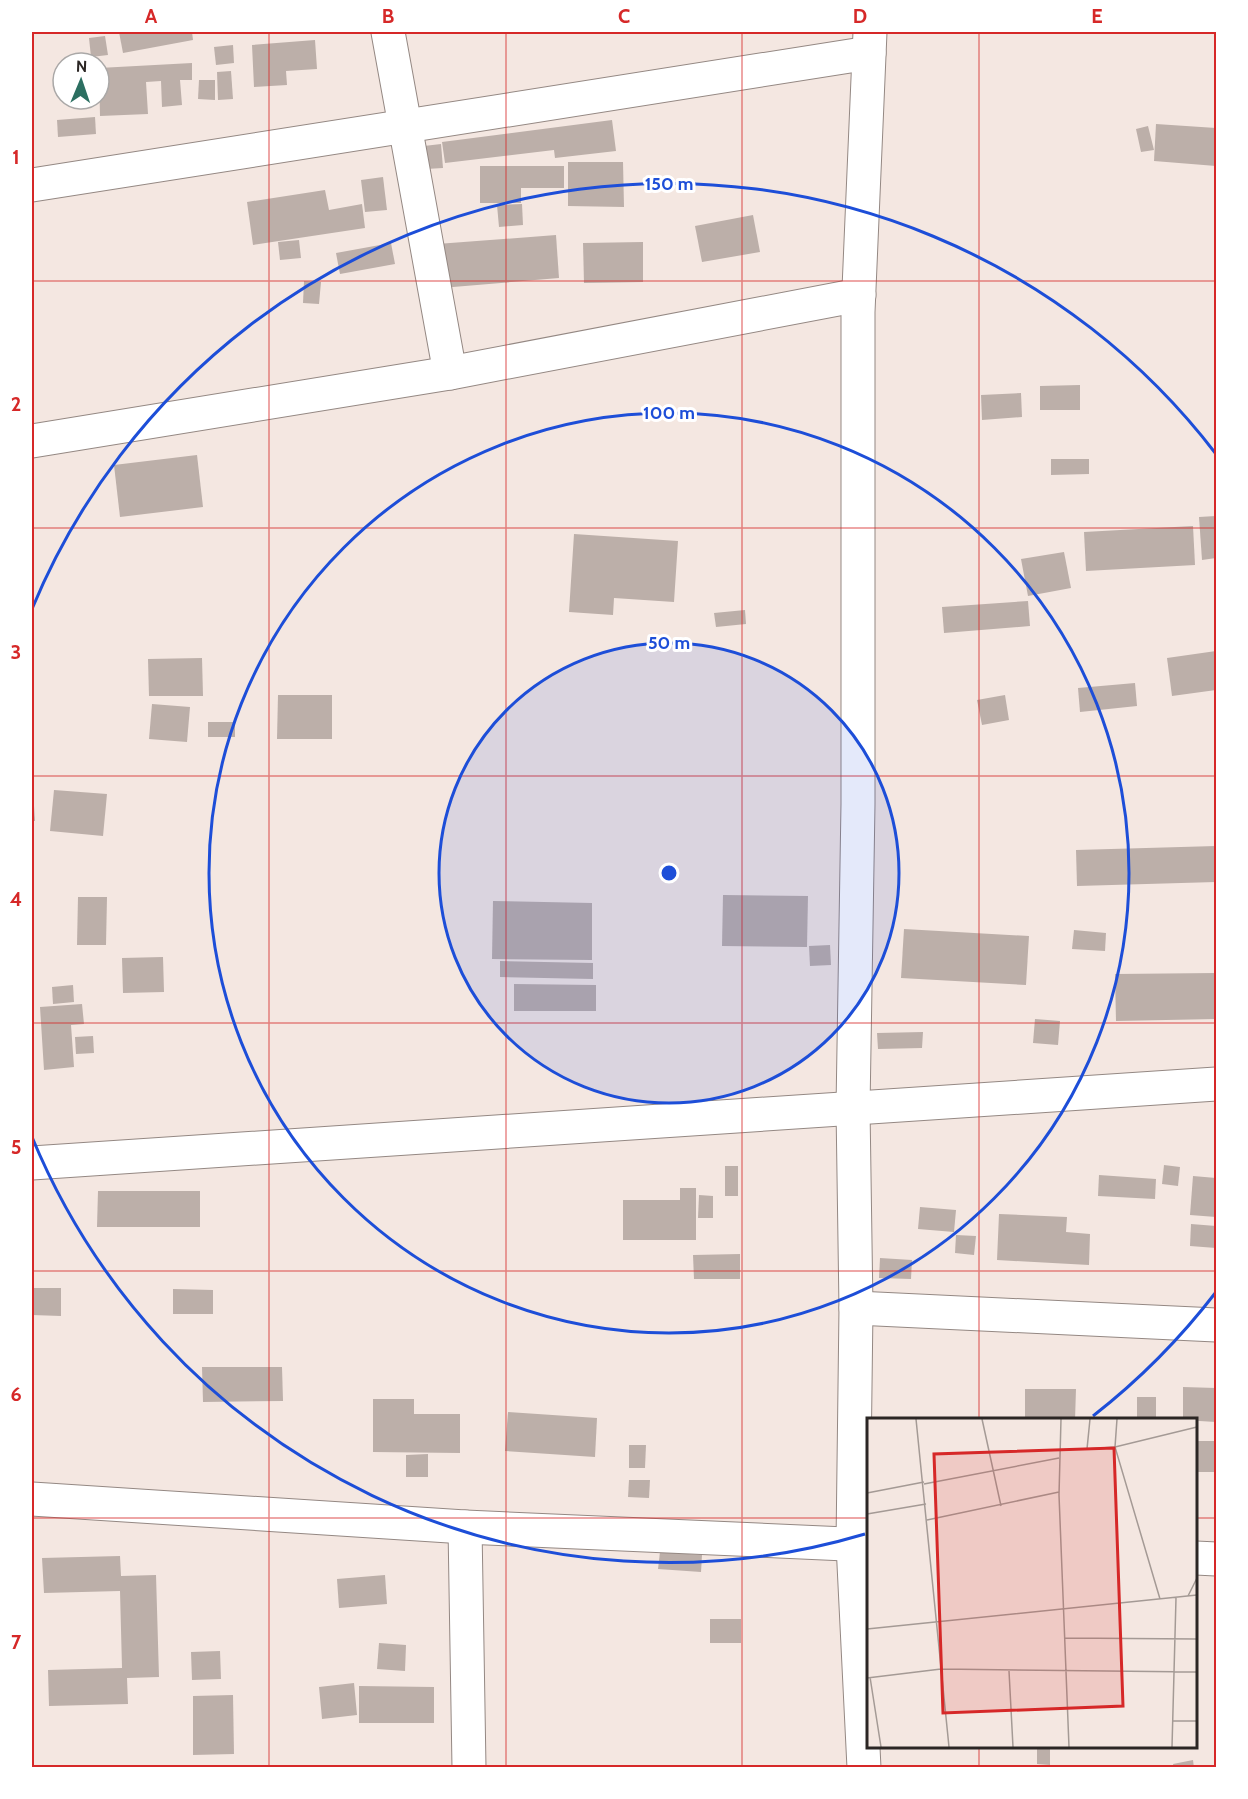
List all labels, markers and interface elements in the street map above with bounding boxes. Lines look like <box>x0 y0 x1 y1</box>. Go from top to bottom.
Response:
text: A <box>145 4 158 28</box>
text: B <box>382 4 394 28</box>
text: C <box>618 4 630 28</box>
text: D <box>853 4 867 28</box>
text: E <box>1091 4 1103 28</box>
north arrow <box>51 51 111 111</box>
text: N <box>76 57 87 76</box>
text: 1 <box>12 145 20 169</box>
text: 150 m <box>645 173 693 195</box>
text: 2 <box>11 392 21 416</box>
text: 100 m <box>643 402 695 424</box>
text: 50 m <box>648 632 690 654</box>
text: 3 <box>11 640 21 664</box>
centre of rings <box>659 863 679 883</box>
text: 4 <box>10 887 22 911</box>
text: 5 <box>11 1135 21 1159</box>
text: 6 <box>10 1382 22 1406</box>
inset map <box>867 1418 1197 1748</box>
text: 7 <box>11 1630 22 1654</box>

